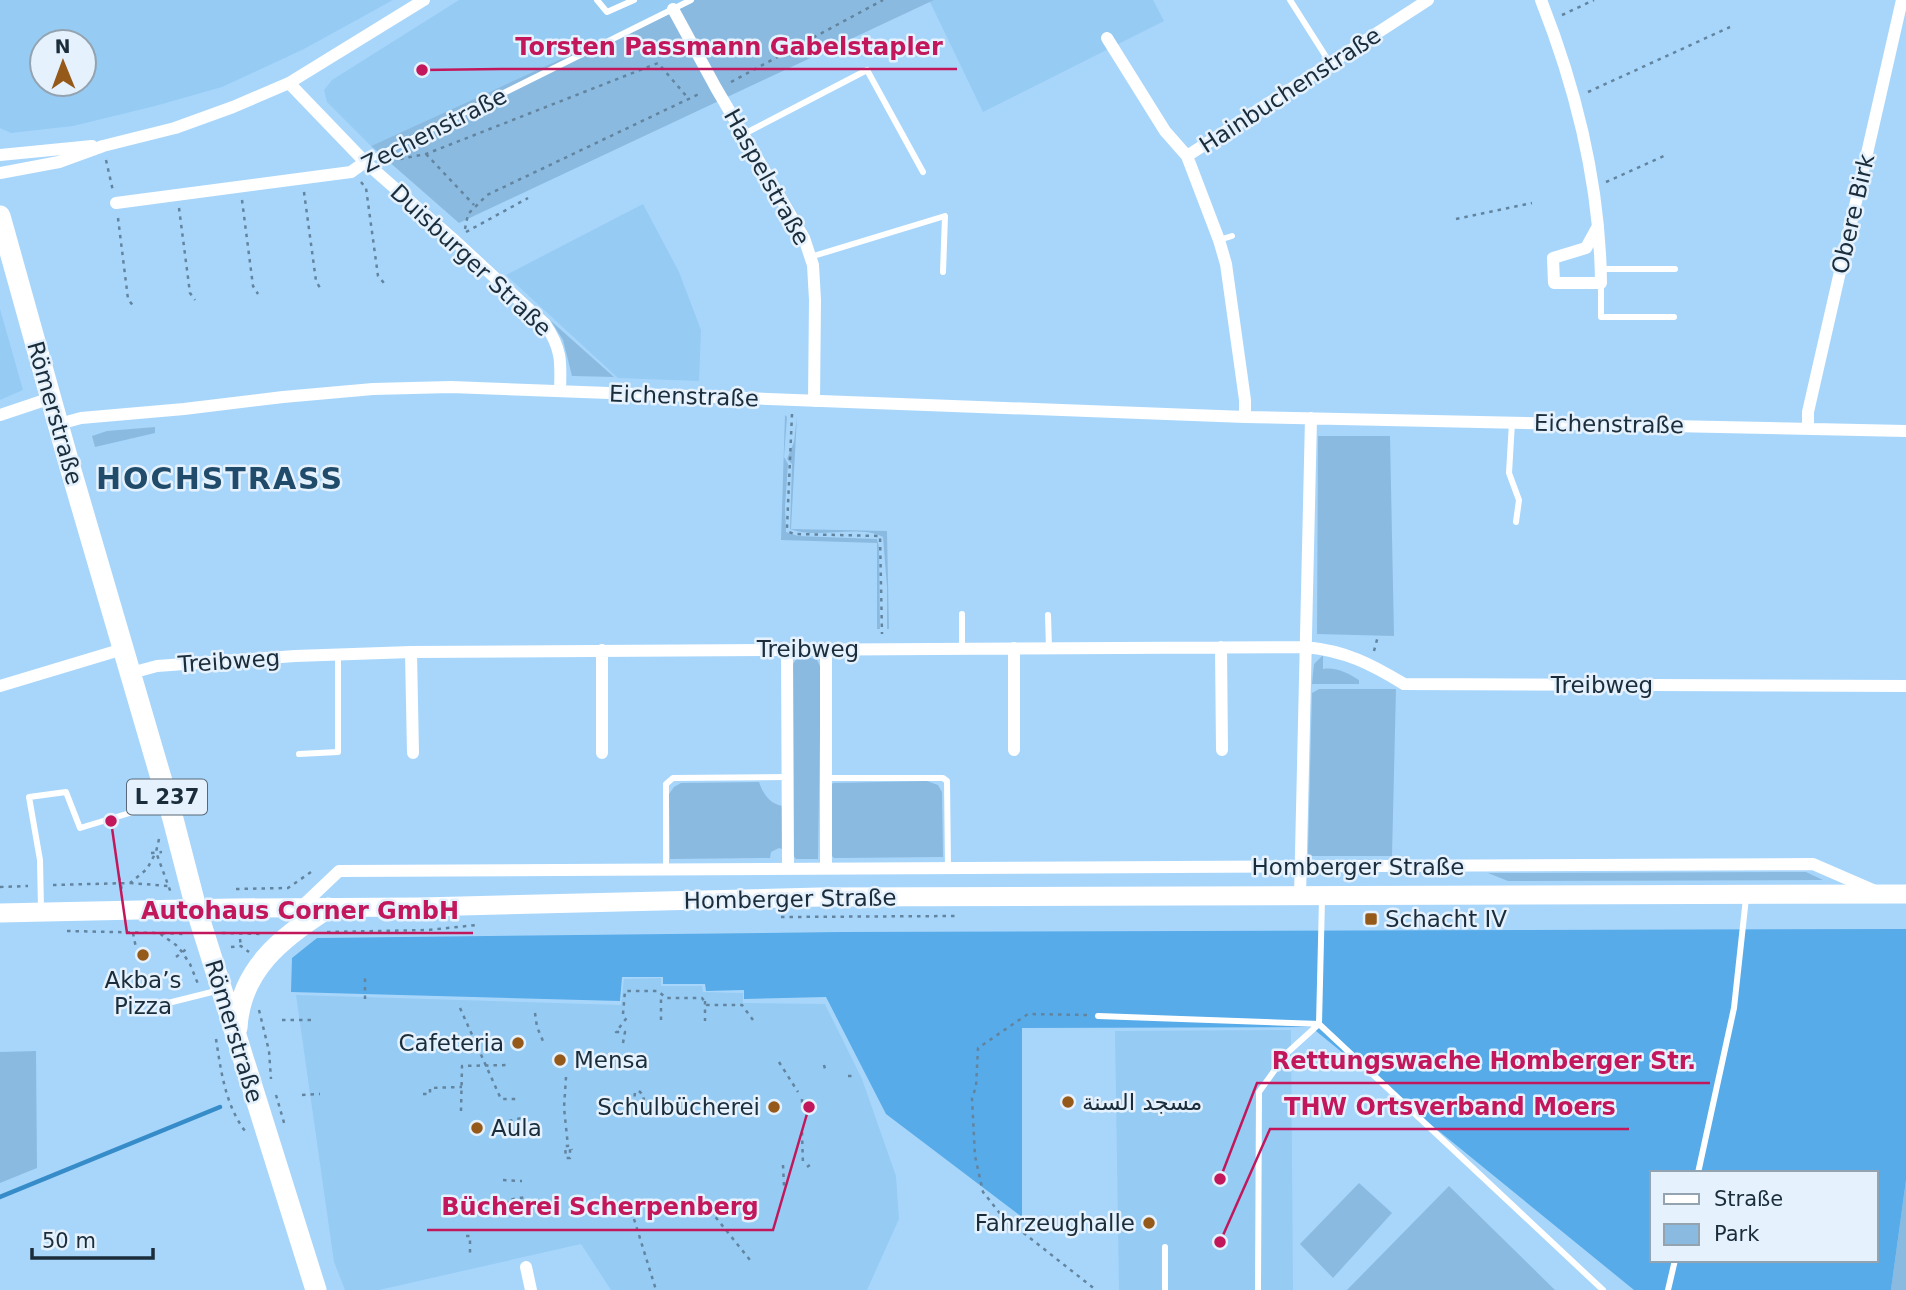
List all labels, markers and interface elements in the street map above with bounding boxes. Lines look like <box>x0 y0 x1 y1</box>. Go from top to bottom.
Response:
street label: Hainbuchenstraße <box>1195 22 1385 158</box>
callout: Torsten Passmann Gabelstapler <box>501 24 957 69</box>
north arrow <box>28 28 98 98</box>
text: Torsten Passmann Gabelstapler <box>515 33 943 61</box>
text: N <box>55 35 71 57</box>
street label: Zechenstraße <box>357 82 511 178</box>
street label: Haspelstraße <box>719 104 815 250</box>
street label: Obere Birk <box>1827 151 1880 276</box>
street label: Duisburger Straße <box>385 179 557 341</box>
street label: Römerstraße <box>22 338 88 488</box>
street label: Eichenstraße <box>609 380 759 412</box>
street label: Eichenstraße <box>1534 410 1684 438</box>
district label: HOCHSTRASS <box>96 461 344 496</box>
street label: Treibweg <box>756 636 859 662</box>
street label: Treibweg <box>176 644 281 678</box>
street label: Treibweg <box>1550 672 1653 698</box>
road number: L 237 <box>127 780 207 814</box>
street label: Homberger Straße <box>1252 854 1464 880</box>
street label: Homberger Straße <box>683 884 897 914</box>
callout: Autohaus Corner GmbH <box>127 888 473 933</box>
text: Autohaus Corner GmbH <box>141 897 459 925</box>
place label: Schacht IV <box>1385 906 1507 932</box>
marker: Schacht IV <box>1363 911 1379 927</box>
marker: Akba’s Pizza <box>135 947 151 963</box>
street label: Römerstraße <box>200 956 268 1106</box>
place label: Akba’s Pizza <box>104 967 182 1019</box>
place label: Cafeteria <box>398 1030 504 1056</box>
marker: Cafeteria <box>510 1035 526 1051</box>
callout: Rettungswache Homberger Str. <box>1257 1038 1710 1083</box>
place label: Mensa <box>574 1047 649 1073</box>
text: Rettungswache Homberger Str. <box>1272 1047 1696 1075</box>
marker: Mensa <box>552 1052 568 1068</box>
callout: THW Ortsverband Moers <box>1270 1084 1629 1129</box>
place label: مسجد السنة <box>1082 1089 1202 1115</box>
text: THW Ortsverband Moers <box>1284 1093 1616 1121</box>
place label: Schulbücherei <box>597 1094 760 1120</box>
marker: مسجد السنة <box>1060 1094 1076 1110</box>
marker: Schulbücherei <box>766 1099 782 1115</box>
place label: Aula <box>491 1115 542 1141</box>
marker: Aula <box>469 1120 485 1136</box>
legend <box>1650 1171 1878 1262</box>
callout: Bücherei Scherpenberg <box>427 1185 773 1230</box>
text: Straße <box>1714 1187 1783 1211</box>
text: Bücherei Scherpenberg <box>441 1193 759 1221</box>
place label: Fahrzeughalle <box>975 1210 1135 1236</box>
marker: Fahrzeughalle <box>1141 1215 1157 1231</box>
scale bar <box>32 1216 152 1260</box>
text: Park <box>1714 1222 1760 1246</box>
text: 50 m <box>42 1229 96 1253</box>

